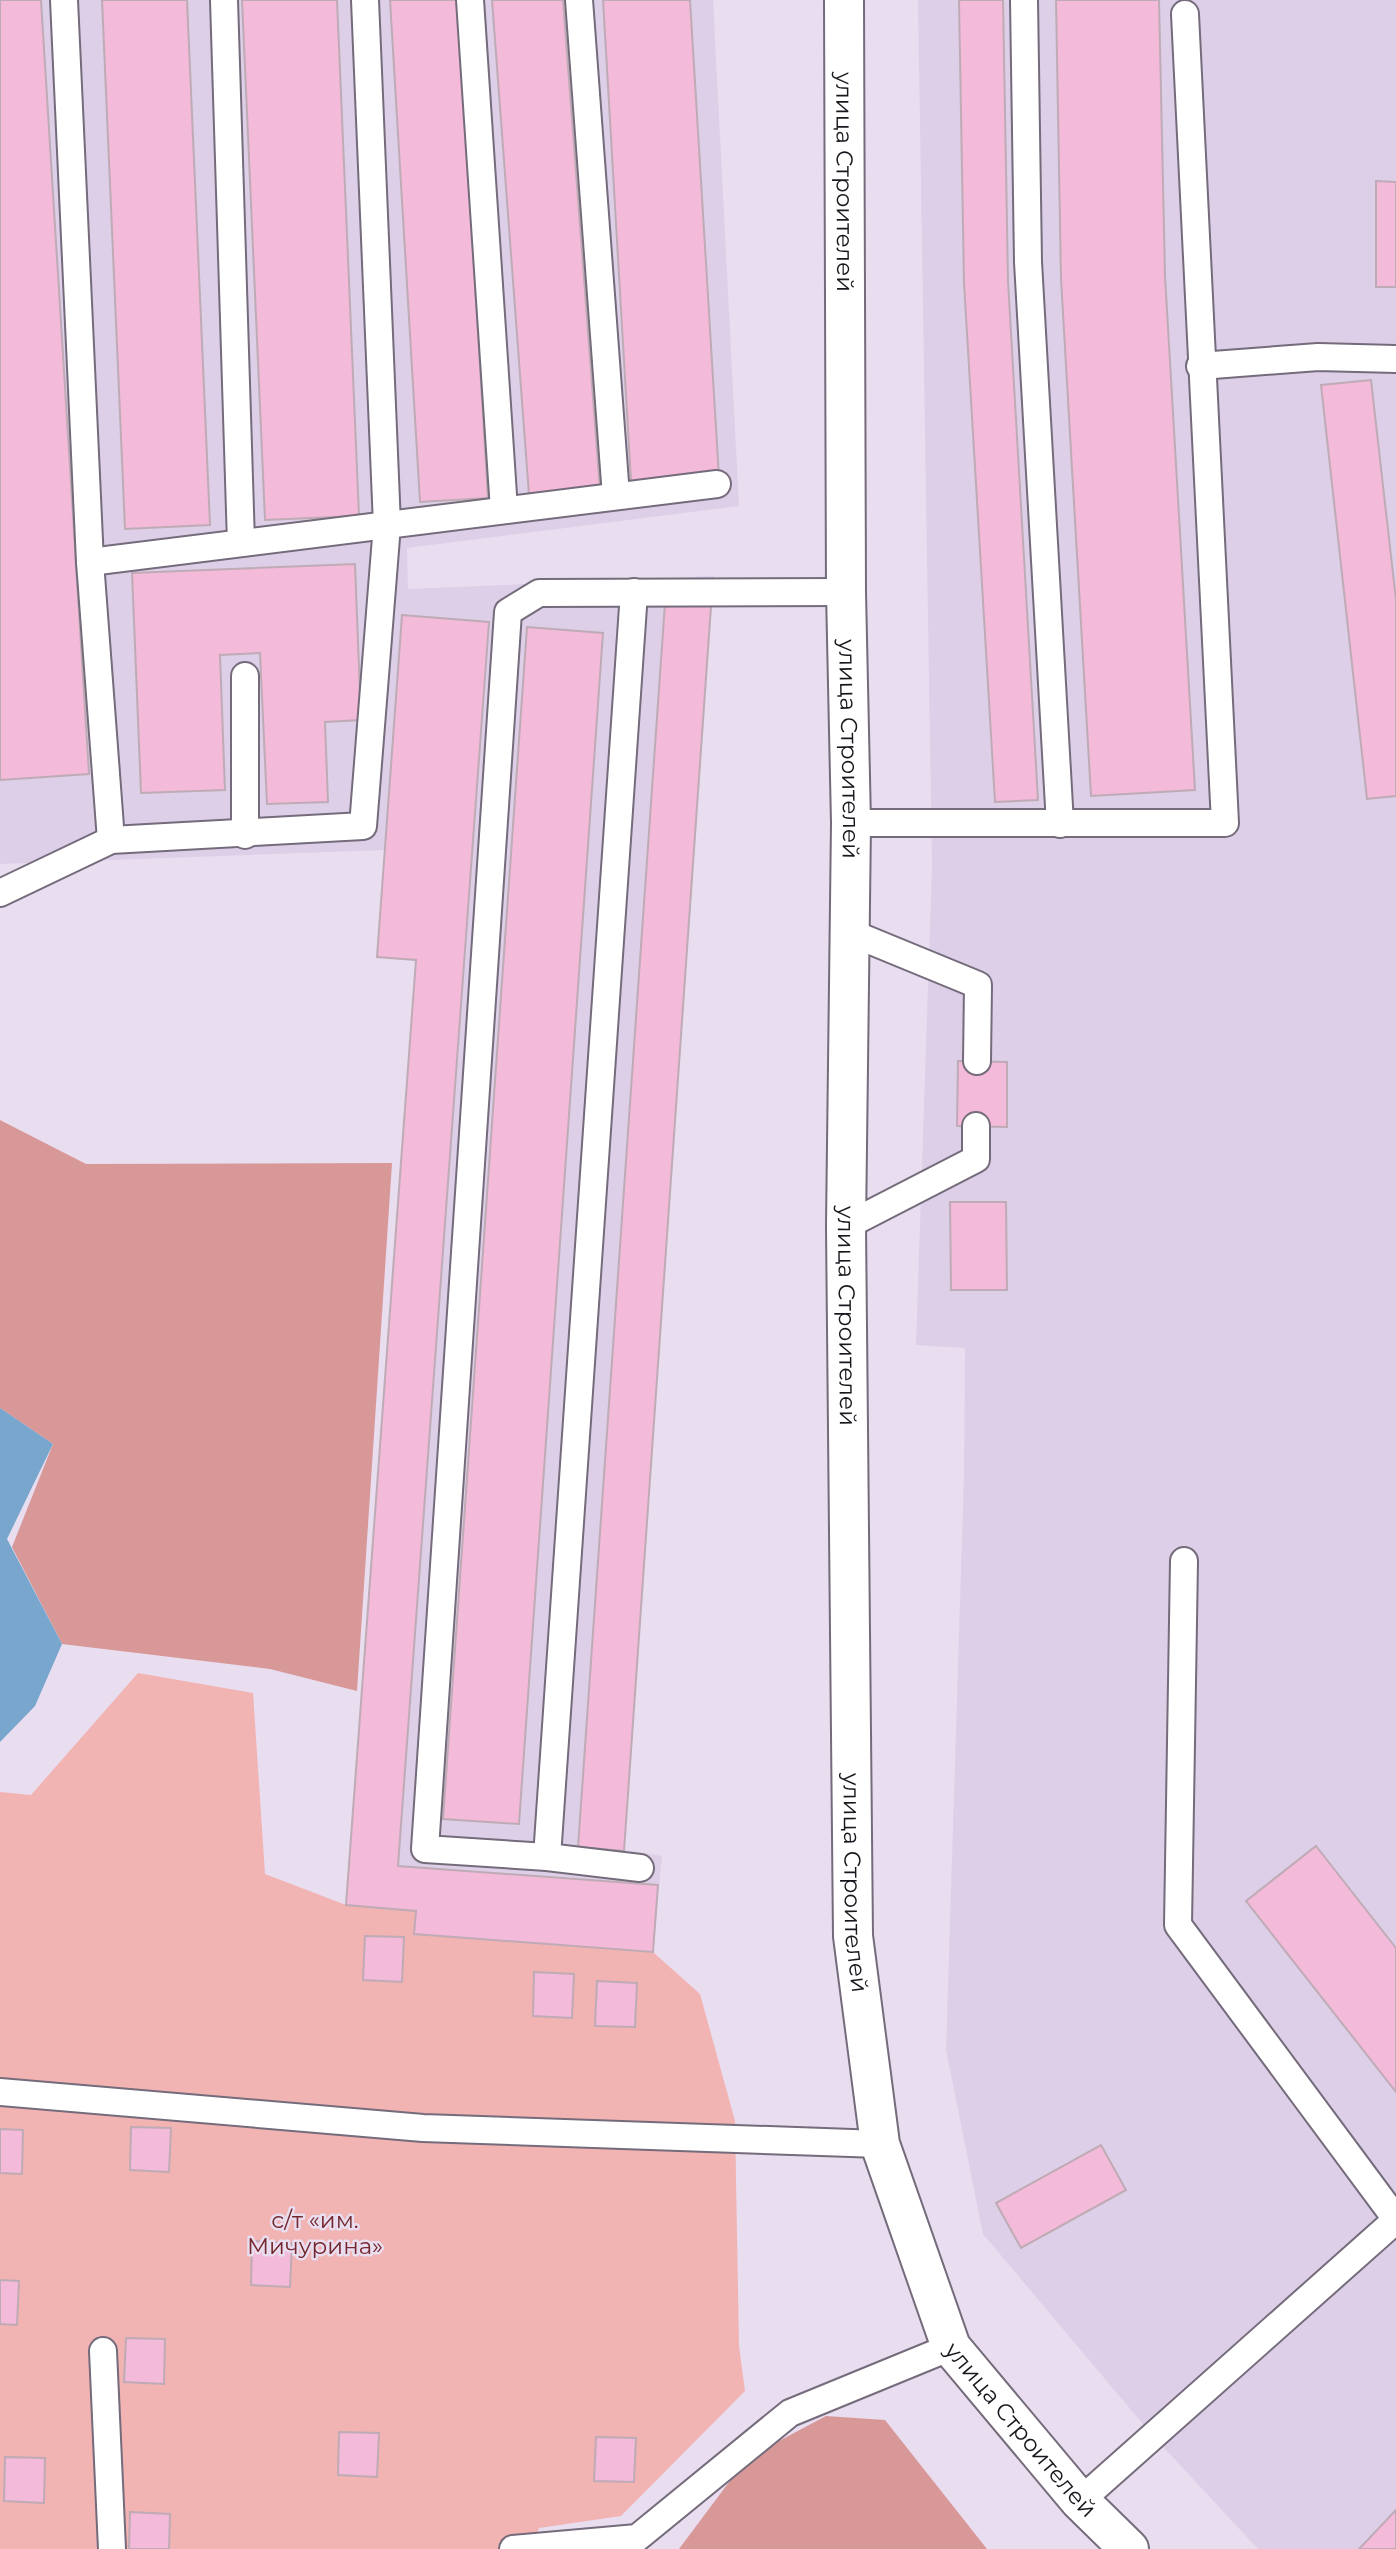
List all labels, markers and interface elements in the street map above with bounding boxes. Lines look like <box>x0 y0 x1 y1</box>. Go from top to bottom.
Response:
street label: улица Строителей <box>830 71 859 292</box>
street label: улица Строителей <box>833 638 865 859</box>
street label: улица Строителей <box>832 1205 862 1426</box>
street label: улица Строителей <box>837 1772 874 1994</box>
park label: с/т «им. Мичурина» <box>247 2206 383 2260</box>
street label: улица Строителей <box>938 2336 1102 2523</box>

